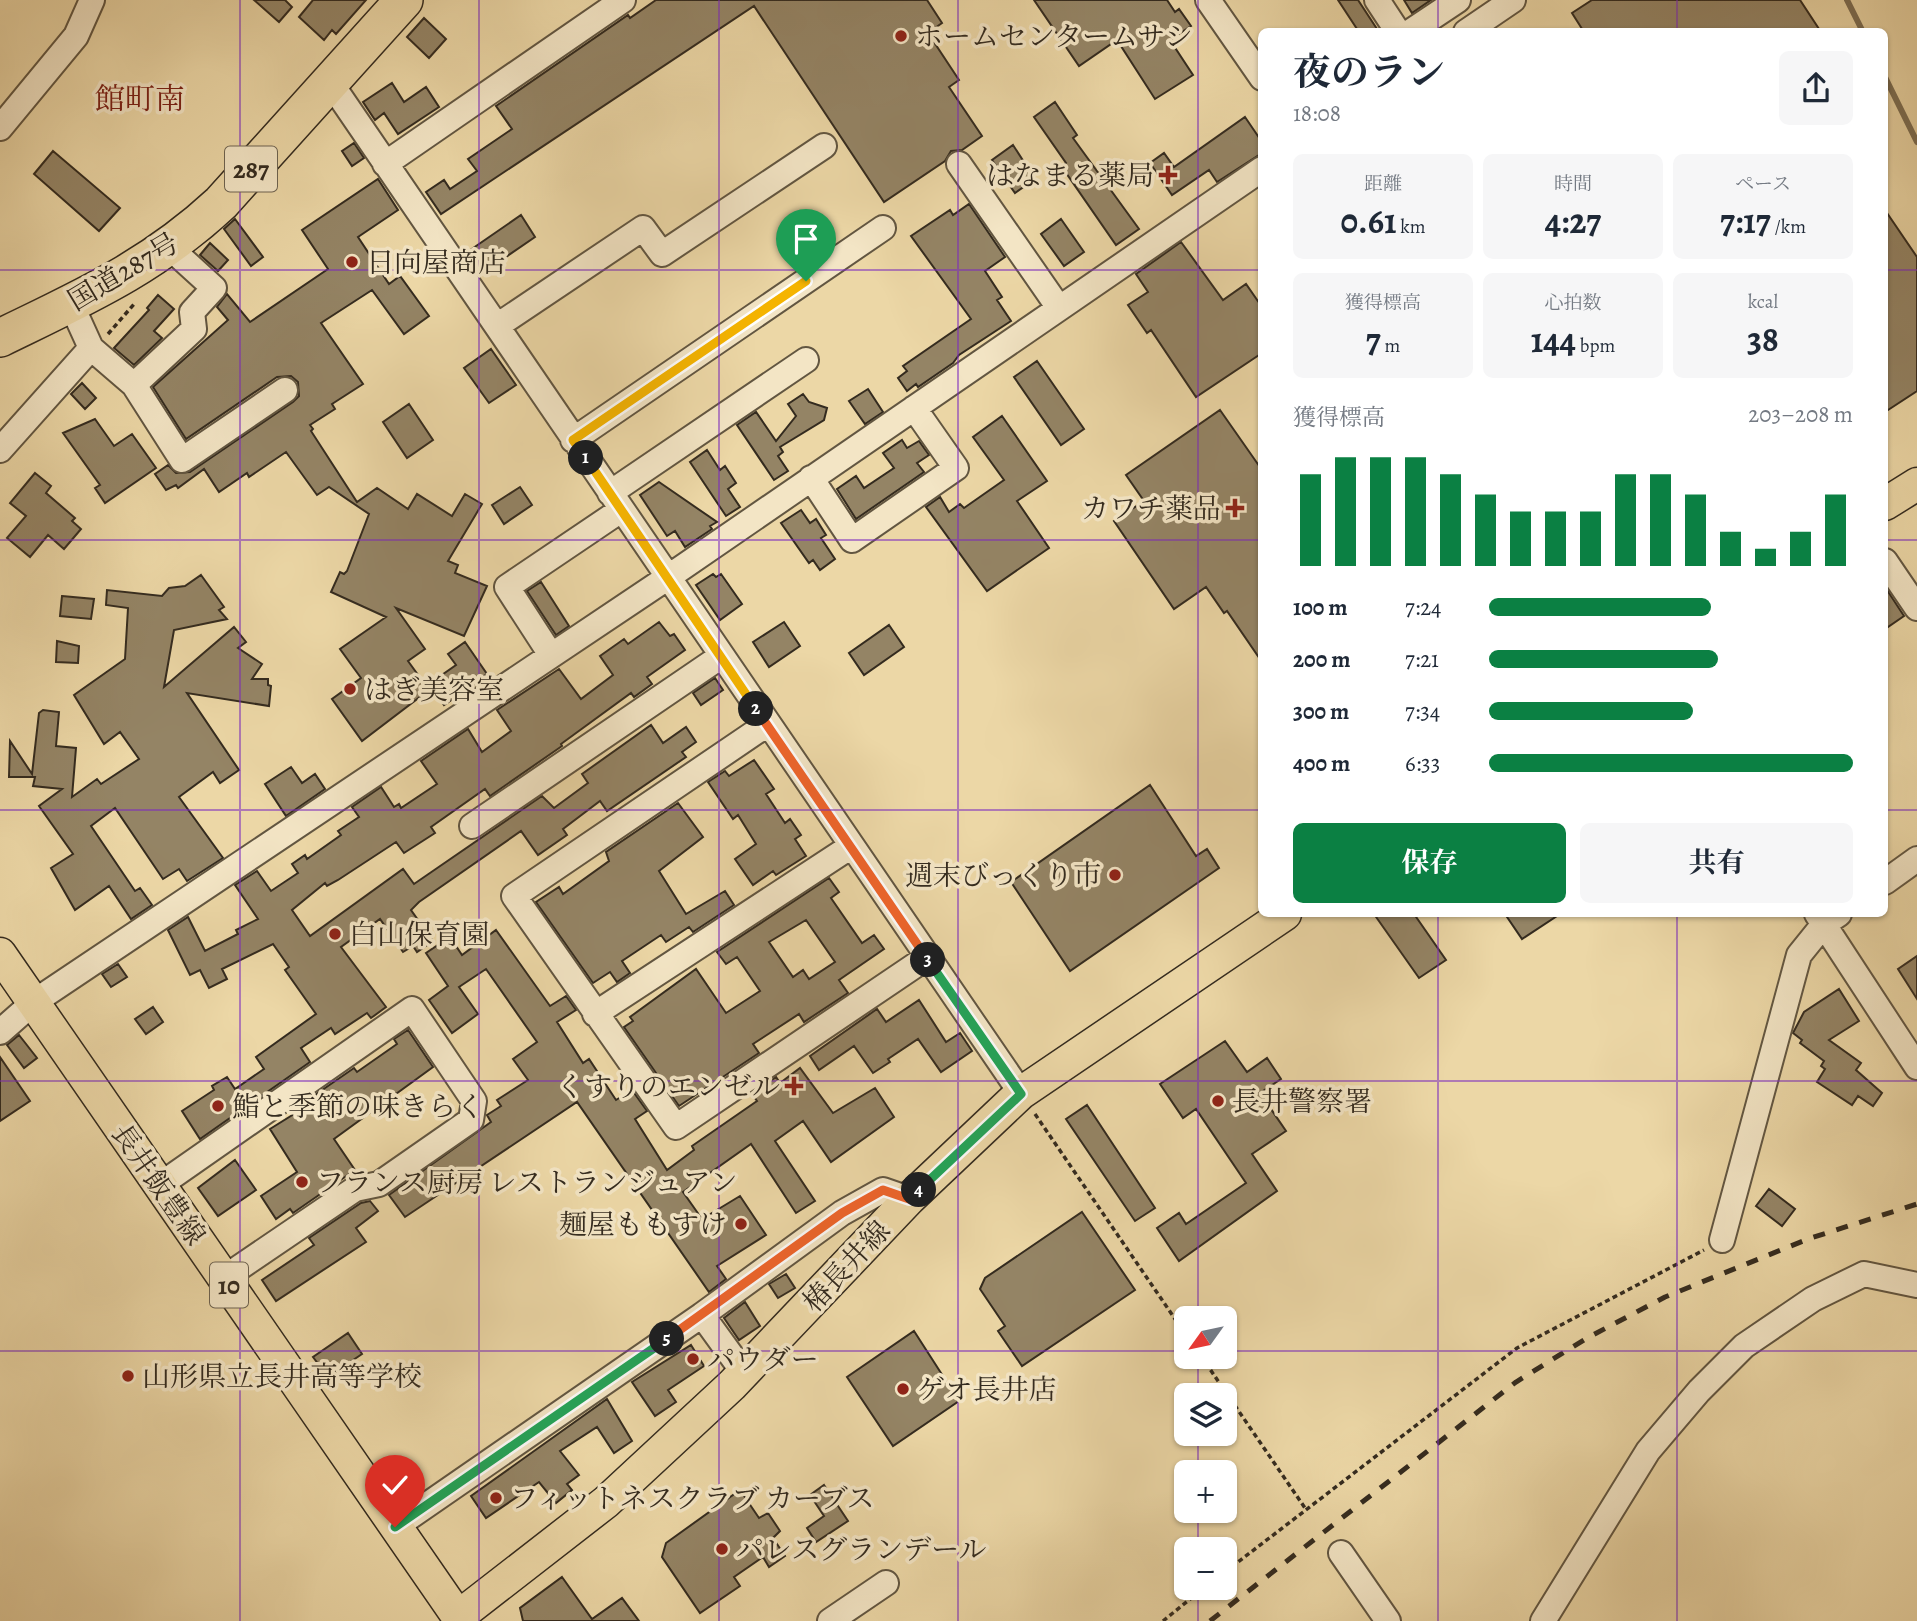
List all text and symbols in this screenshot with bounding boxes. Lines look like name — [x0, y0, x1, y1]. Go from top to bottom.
place label: ホームセンタームサシ — [915, 18, 1193, 56]
marker: ホームセンタームサシ — [893, 28, 909, 44]
text: 夜のラン — [1293, 46, 1445, 98]
button: share — [1779, 51, 1853, 125]
district label: 館町南 — [95, 79, 185, 119]
text: 18:08 — [1293, 98, 1341, 129]
road number: 287 — [225, 146, 277, 192]
place label: はなまる薬局 — [986, 157, 1154, 195]
marker: はなまる薬局 — [1160, 167, 1176, 183]
text: 距離 — [1364, 171, 1402, 197]
text: 時間 — [1554, 171, 1592, 197]
text: ペース — [1735, 171, 1791, 197]
text: 0.61 — [1340, 197, 1397, 245]
text: 4:27 — [1545, 197, 1601, 245]
text: 7:17 — [1720, 197, 1771, 245]
pin — [776, 209, 836, 281]
text: km — [1397, 214, 1426, 240]
text: /km — [1771, 214, 1806, 240]
icon: arrive — [787, 220, 825, 258]
street label: 国道287号 — [61, 224, 186, 320]
place label: 日向屋商店 — [366, 244, 506, 282]
marker: 日向屋商店 — [344, 254, 360, 270]
text: kcal — [1748, 289, 1778, 315]
text: 獲得標高 — [1345, 290, 1421, 316]
text: 心拍数 — [1544, 290, 1602, 316]
text: 38 — [1747, 315, 1779, 363]
text: 7 — [1366, 316, 1381, 364]
text: 144 — [1531, 316, 1576, 364]
text: m — [1381, 333, 1400, 359]
text: bpm — [1576, 333, 1615, 359]
text: 203–208 m — [1748, 399, 1853, 430]
text: 獲得標高 — [1293, 402, 1385, 433]
pin: 1 — [568, 440, 604, 476]
text: 1 — [582, 444, 589, 470]
place label: カワチ薬品 — [1081, 490, 1221, 528]
marker: カワチ薬品 — [1227, 500, 1243, 516]
text: 100 m — [1293, 592, 1348, 623]
text: 7:24 — [1405, 592, 1441, 623]
text: 200 m — [1293, 644, 1351, 675]
text: 7:21 — [1405, 644, 1439, 675]
place label: はぎ美容室 — [364, 671, 504, 709]
marker: はぎ美容室 — [342, 681, 358, 697]
pin: 2 — [738, 692, 774, 726]
text: 2 — [751, 695, 760, 721]
text: 300 m — [1293, 696, 1349, 727]
text: 7:34 — [1405, 696, 1440, 727]
text: 400 m — [1293, 748, 1350, 779]
text: 6:33 — [1405, 748, 1440, 779]
button: 保存 — [1293, 823, 1566, 903]
button: 共有 — [1580, 823, 1853, 903]
place label: 週末びっくり市 — [905, 857, 1101, 895]
marker: 週末びっくり市 — [1107, 867, 1123, 883]
place label: 白山保育園 — [349, 916, 489, 954]
marker: 白山保育園 — [327, 926, 343, 942]
pin: 3 — [911, 942, 946, 978]
text: 3 — [923, 946, 932, 972]
place label: くすりのエンゼル — [556, 1068, 780, 1106]
marker: くすりのエンゼル — [786, 1078, 802, 1094]
place label: 長井警察署 — [1232, 1083, 1372, 1121]
place label: 鮨と季節の味きらく — [232, 1088, 484, 1126]
marker: 長井警察署 — [1210, 1093, 1226, 1109]
marker: 鮨と季節の味きらく — [210, 1098, 226, 1114]
street label: 長井飯豊線 — [102, 1116, 214, 1253]
place label: フランス厨房 レストランジュアン — [316, 1164, 738, 1202]
pin: 4 — [902, 1172, 936, 1208]
marker: フランス厨房 レストランジュアン — [294, 1174, 310, 1190]
text: 4 — [914, 1176, 923, 1202]
place label: 麺屋ももすけ — [559, 1206, 727, 1244]
street label: 椿長井線 — [795, 1213, 899, 1321]
marker: 麺屋ももすけ — [733, 1216, 749, 1232]
road number: 10 — [210, 1262, 248, 1308]
north arrow — [1174, 1306, 1237, 1368]
map controls — [1174, 1306, 1237, 1600]
pin: 5 — [650, 1322, 684, 1356]
text: 5 — [662, 1325, 671, 1351]
place label: パウダー — [707, 1341, 819, 1379]
marker: パウダー — [685, 1351, 701, 1367]
place label: 山形県立長井高等学校 — [142, 1358, 422, 1396]
marker: 山形県立長井高等学校 — [120, 1368, 136, 1384]
place label: ゲオ長井店 — [917, 1371, 1056, 1409]
marker: ゲオ長井店 — [895, 1381, 911, 1397]
button: layers — [1174, 1383, 1237, 1446]
pin — [365, 1455, 425, 1527]
button: + — [1174, 1460, 1237, 1523]
icon: check — [376, 1466, 414, 1504]
place label: フィットネスクラブ カーブス — [510, 1480, 875, 1518]
marker: フィットネスクラブ カーブス — [488, 1490, 504, 1506]
place label: パレスグランデール — [736, 1531, 987, 1569]
button: − — [1174, 1537, 1237, 1600]
marker: パレスグランデール — [714, 1541, 730, 1557]

